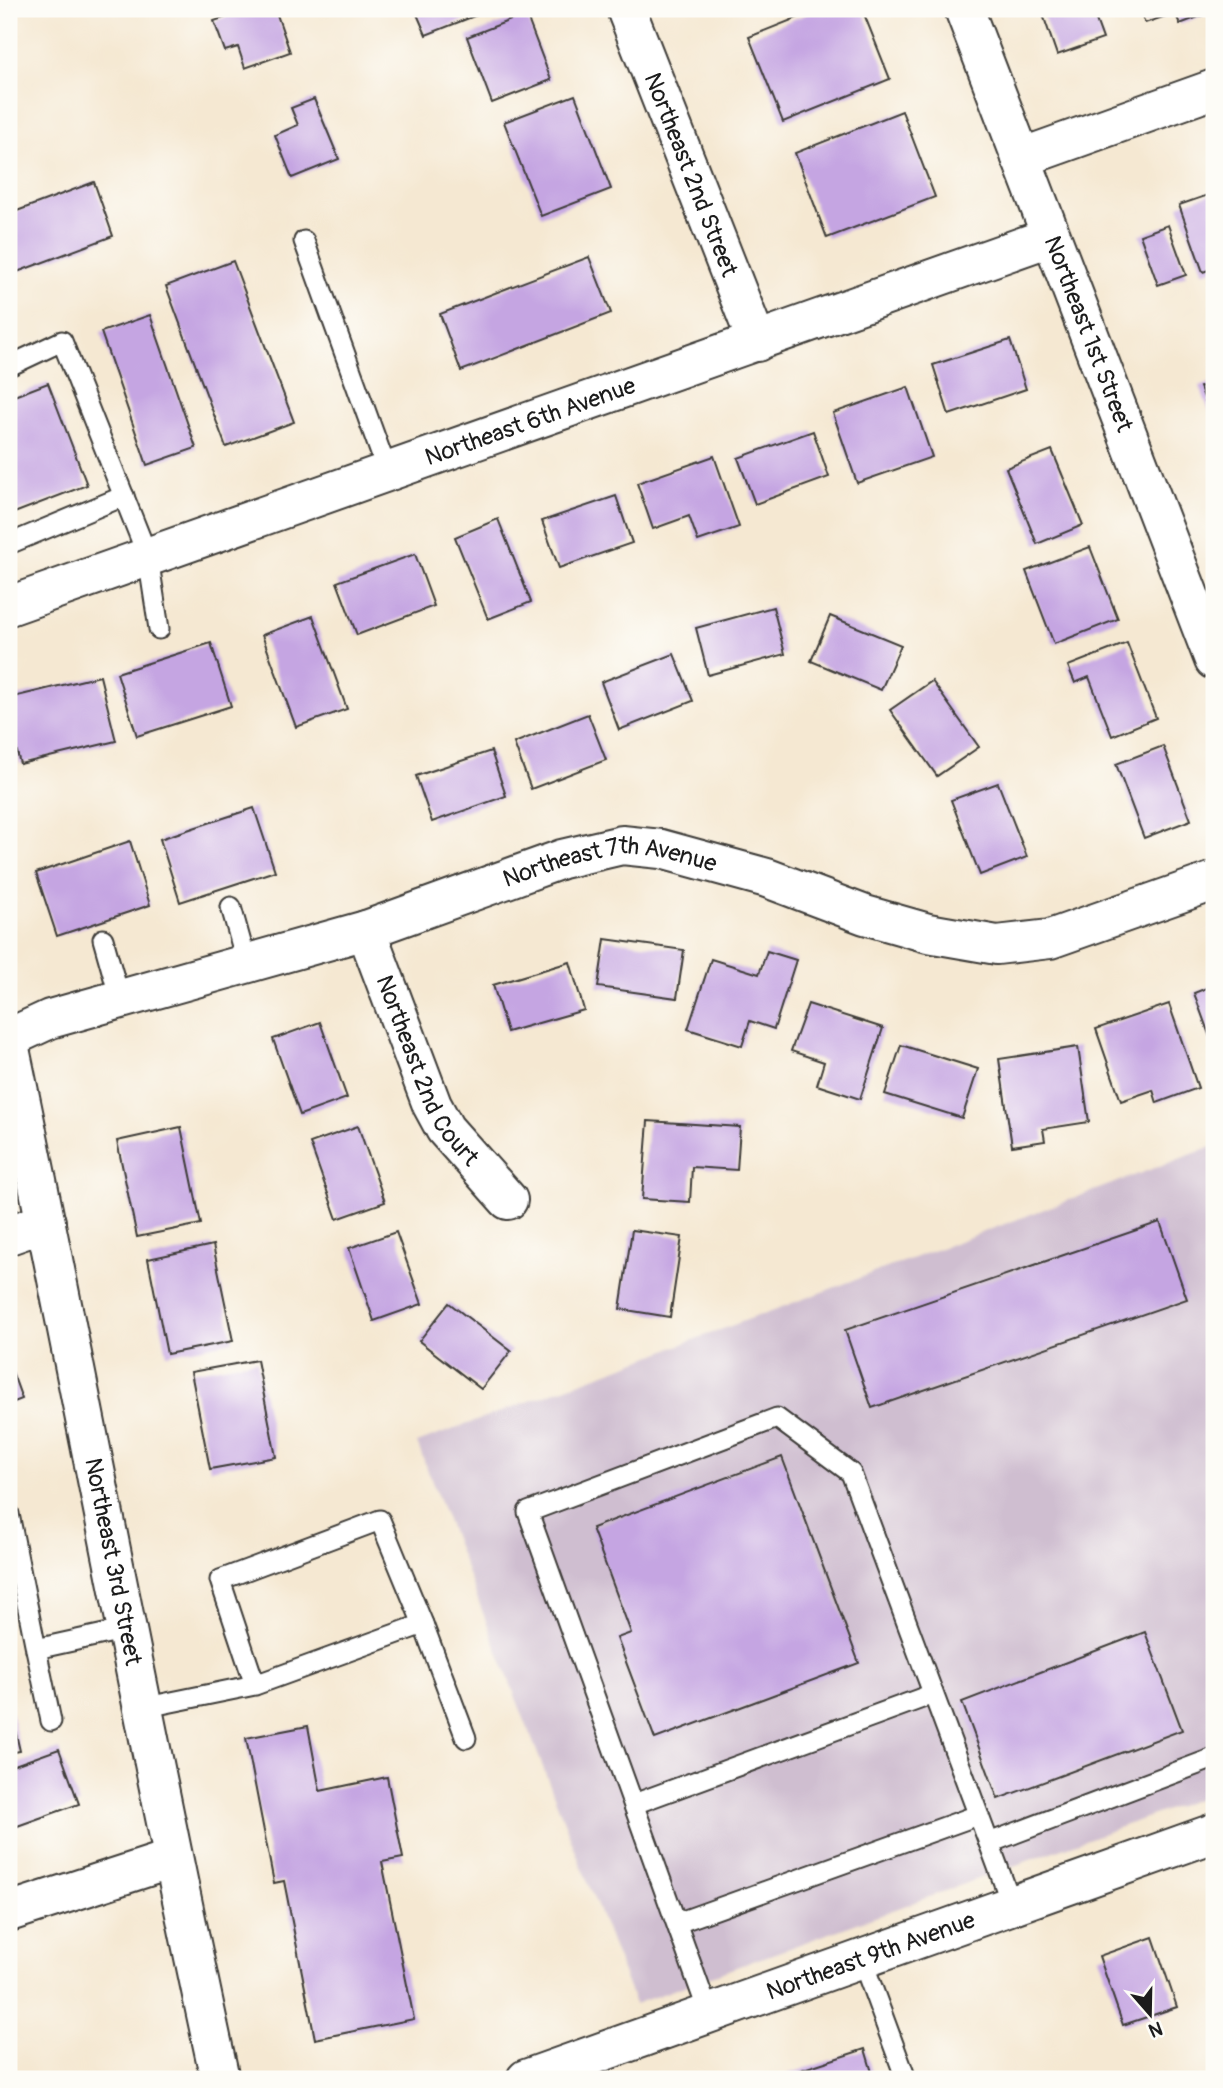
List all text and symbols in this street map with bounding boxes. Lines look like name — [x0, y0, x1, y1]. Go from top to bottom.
street label: Northeast 2nd Street — [638, 69, 744, 281]
street label: Northeast 1st Street — [1038, 232, 1139, 436]
street label: Northeast 6th Avenue — [421, 371, 640, 472]
street label: Northeast 7th Avenue — [499, 831, 720, 894]
street label: Northeast 2nd Court — [369, 971, 485, 1172]
street label: Northeast 3rd Street — [78, 1455, 148, 1668]
street label: Northeast 9th Avenue — [762, 1906, 979, 2007]
north arrow — [1114, 1980, 1184, 2050]
text: N — [1145, 2016, 1166, 2043]

